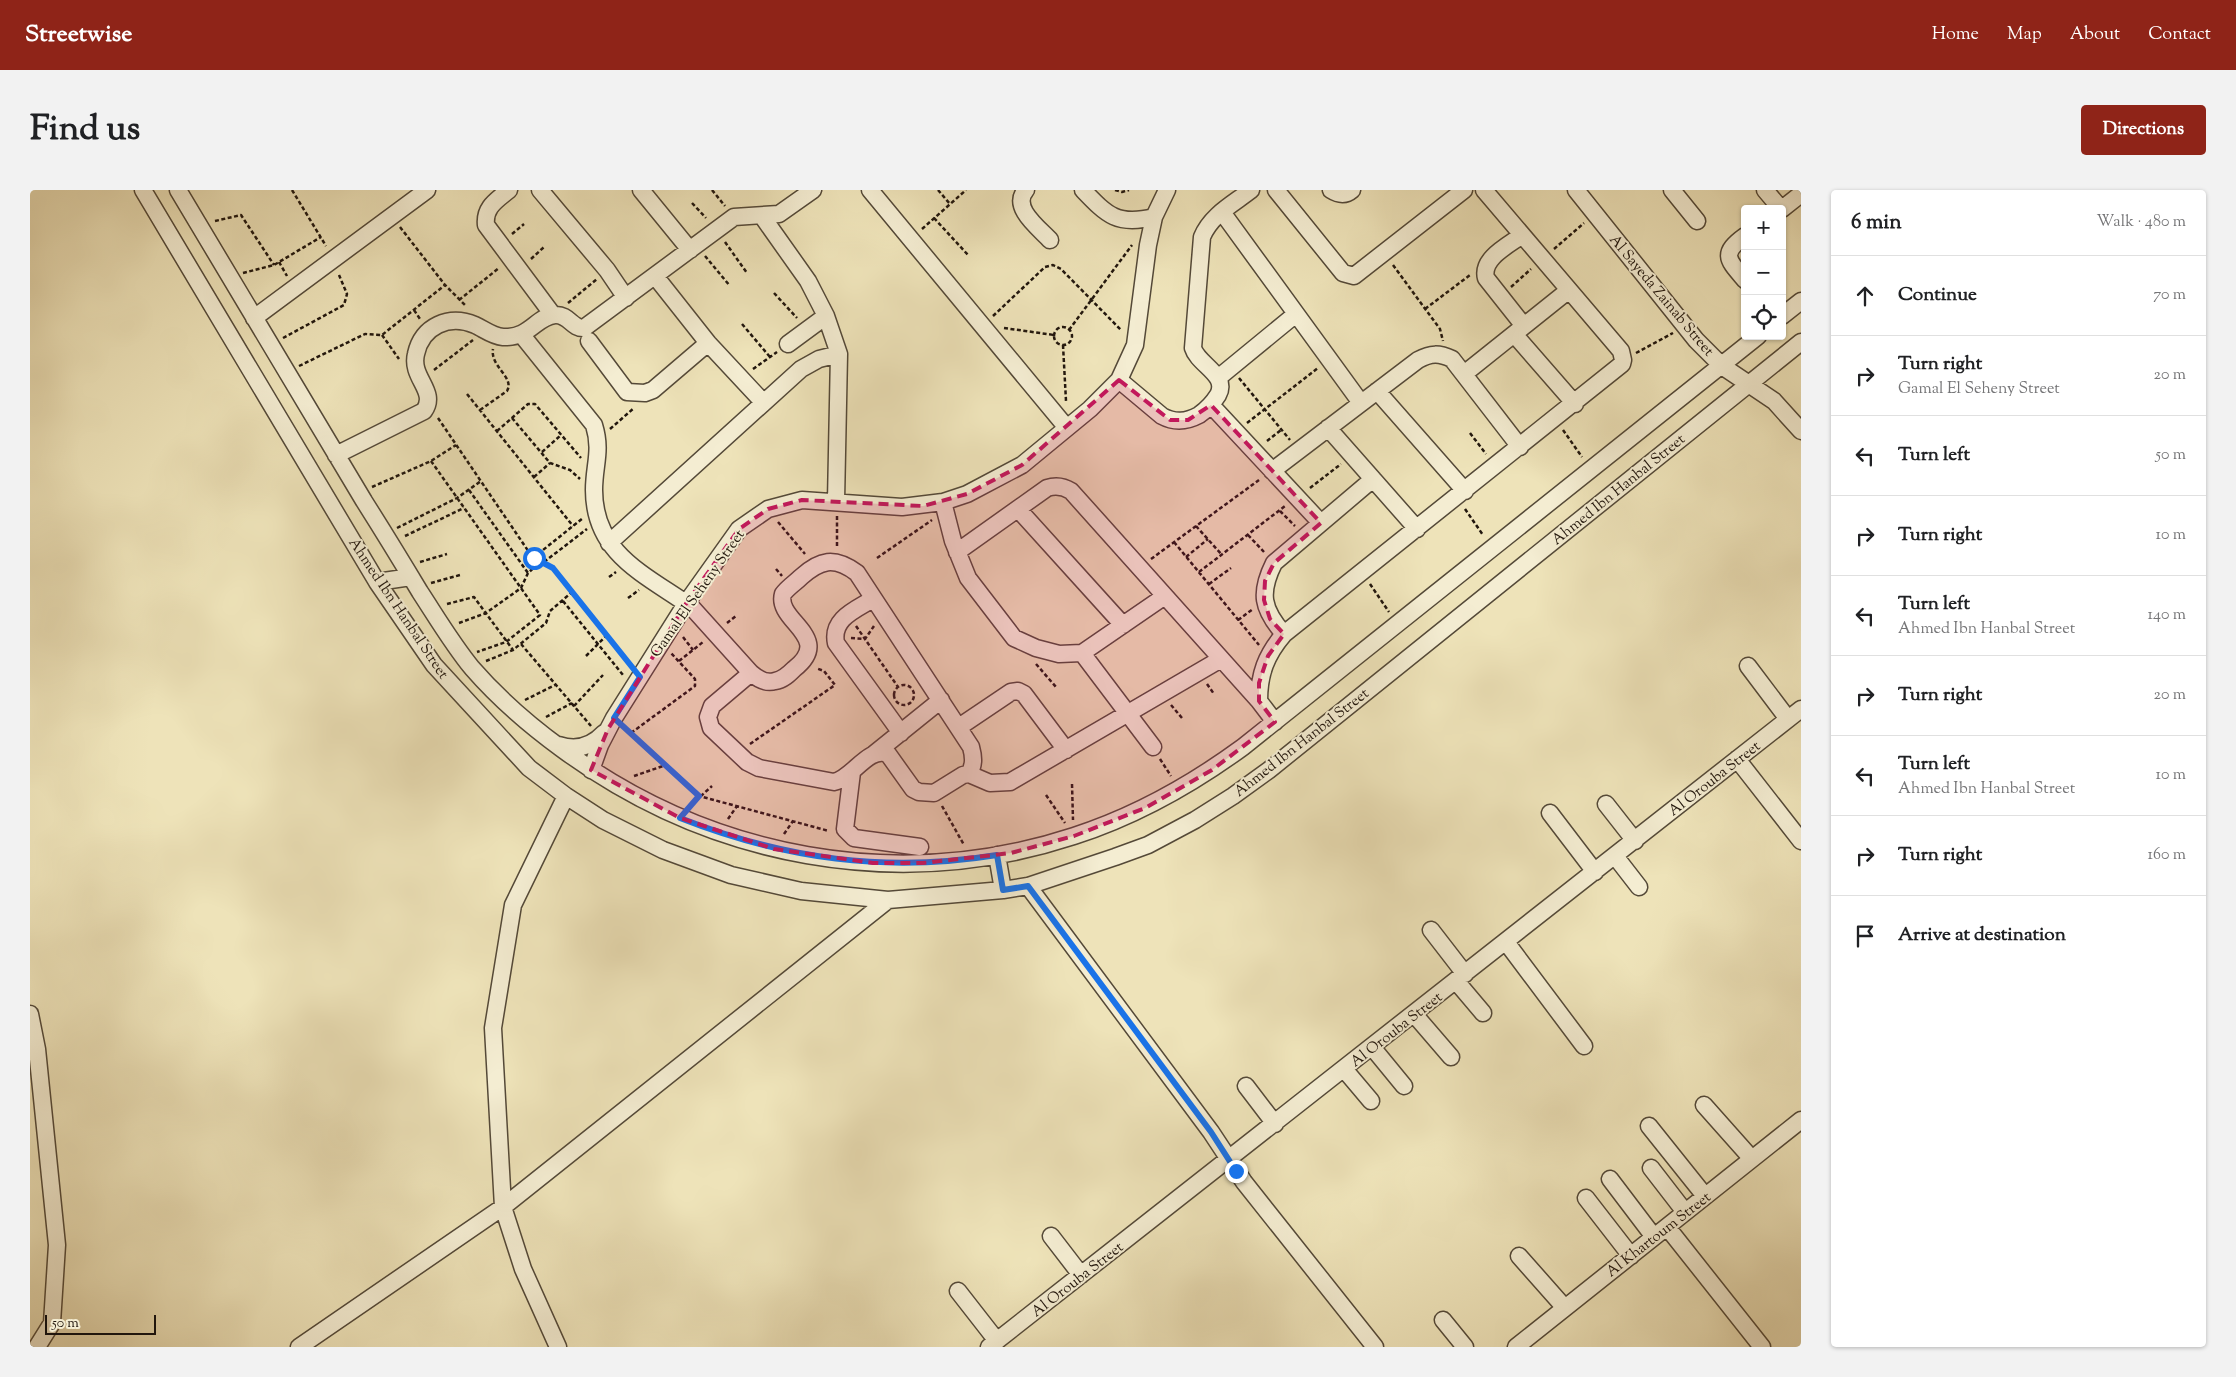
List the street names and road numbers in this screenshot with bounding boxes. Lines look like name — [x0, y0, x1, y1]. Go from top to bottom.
street label: Al Sayeda Zainab Street — [1604, 230, 1718, 361]
street label: Ahmed Ibn Hanbal Street — [1548, 430, 1690, 551]
street label: Gamal El Seheny Street — [646, 526, 750, 662]
street label: Ahmed Ibn Hanbal Street — [343, 534, 453, 684]
street label: Ahmed Ibn Hanbal Street — [1230, 684, 1374, 803]
street label: Al Orouba Street — [1664, 737, 1765, 822]
street label: Al Orouba Street — [1346, 988, 1447, 1073]
street label: Al Khartoum Street — [1602, 1188, 1716, 1283]
street label: Al Orouba Street — [1027, 1238, 1128, 1323]

